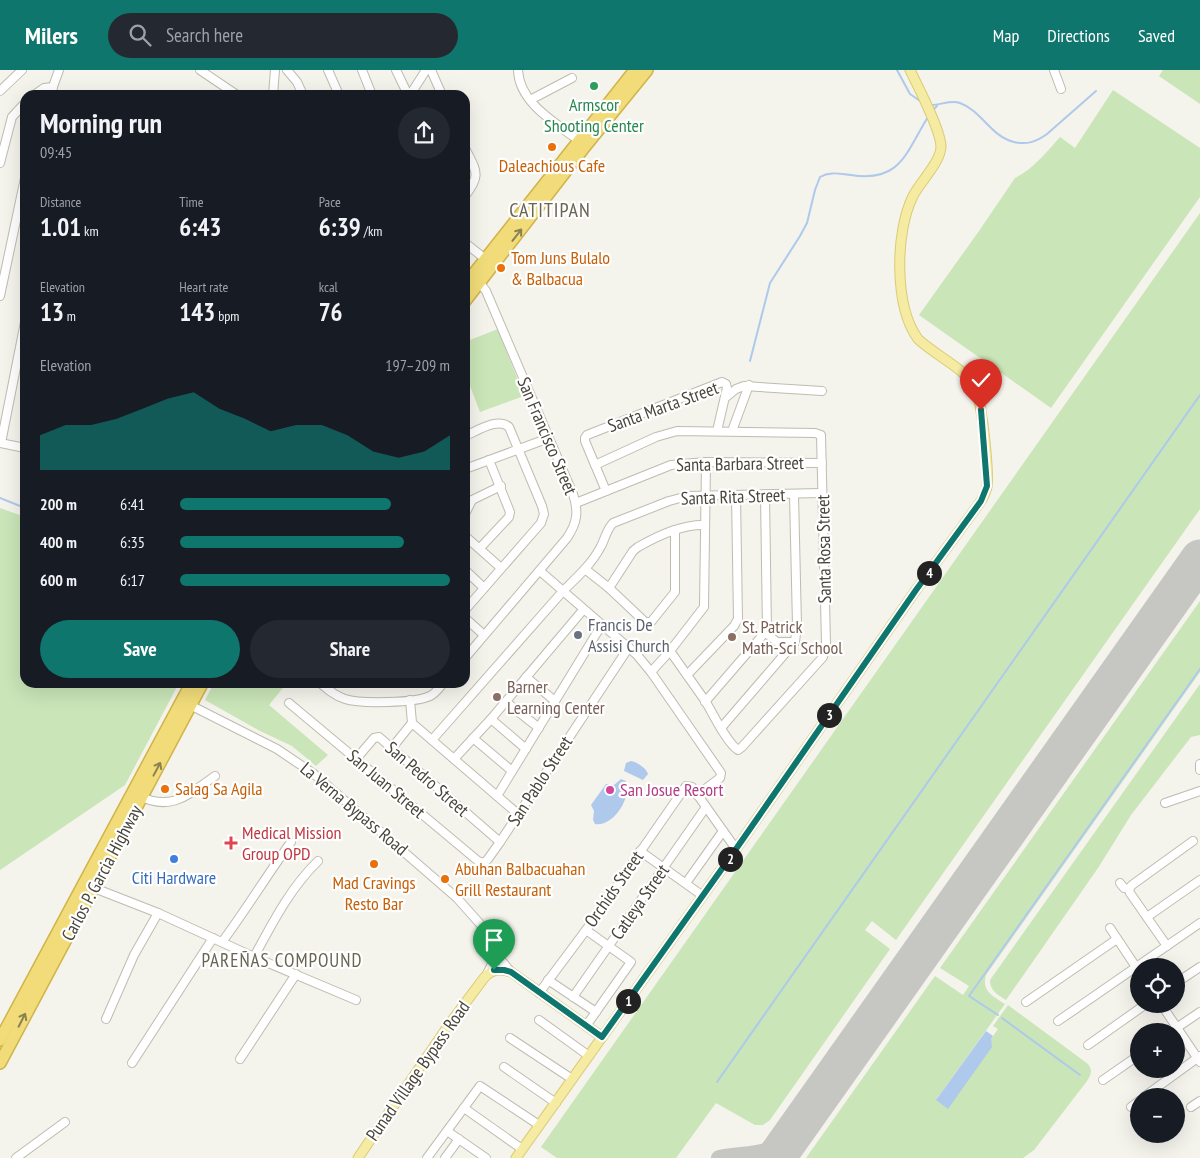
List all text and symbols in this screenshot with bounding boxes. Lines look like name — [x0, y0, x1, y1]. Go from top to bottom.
search box — [108, 13, 458, 58]
text: Milers — [25, 20, 78, 51]
icon: search — [126, 21, 154, 49]
text: Search here — [166, 23, 243, 47]
text: Map — [993, 24, 1019, 47]
text: Directions — [1047, 24, 1110, 47]
text: Saved — [1138, 24, 1175, 47]
marker: Armscor Shooting Center — [588, 80, 600, 92]
place label: Armscor Shooting Center — [544, 93, 644, 137]
text: Morning run — [40, 104, 162, 141]
button: share — [398, 107, 450, 159]
marker: Daleachious Cafe — [546, 141, 558, 153]
text: 09:45 — [40, 142, 72, 162]
place label: Daleachious Cafe — [499, 154, 605, 177]
text: Distance — [40, 193, 81, 211]
text: Time — [179, 193, 204, 211]
text: Pace — [319, 193, 341, 211]
district label: CATITIPAN — [509, 197, 591, 223]
text: 1.01 — [40, 211, 81, 243]
text: 6:43 — [179, 211, 221, 243]
text: 6:39 — [319, 211, 361, 243]
text: km — [81, 222, 99, 240]
text: /km — [361, 222, 382, 240]
one-way arrow — [511, 229, 522, 242]
place label: Tom Juns Bulalo & Balbacua — [511, 246, 610, 290]
marker: Tom Juns Bulalo & Balbacua — [495, 262, 507, 274]
text: Elevation — [40, 278, 85, 296]
text: Heart rate — [179, 278, 228, 296]
text: kcal — [319, 278, 338, 296]
text: 13 — [40, 296, 64, 328]
text: 143 — [179, 296, 215, 328]
text: 76 — [319, 296, 343, 328]
text: m — [64, 307, 76, 325]
text: bpm — [215, 307, 239, 325]
text: Elevation — [40, 355, 91, 375]
text: 197–209 m — [385, 355, 450, 375]
pin — [960, 359, 1002, 410]
icon: check — [967, 366, 995, 394]
street label: San Francisco Street — [512, 374, 583, 498]
street label: Santa Marta Street — [604, 376, 721, 437]
street label: Santa Barbara Street — [676, 451, 804, 476]
street label: Santa Rita Street — [680, 483, 786, 510]
text: 200 m — [40, 494, 77, 514]
text: 6:41 — [120, 494, 145, 514]
street label: Santa Rosa Street — [811, 494, 836, 604]
text: 400 m — [40, 532, 77, 552]
text: 6:35 — [120, 532, 145, 552]
pin: 4 — [916, 560, 942, 586]
text: 4 — [926, 564, 933, 582]
text: 600 m — [40, 570, 77, 590]
text: 6:17 — [120, 570, 145, 590]
place label: Francis De Assisi Church — [588, 613, 670, 657]
place label: St. Patrick Math-Sci School — [742, 615, 843, 659]
button: Save — [40, 620, 240, 678]
button: Share — [250, 620, 450, 678]
marker: Francis De Assisi Church — [572, 629, 584, 641]
marker: St. Patrick Math-Sci School — [726, 631, 738, 643]
place label: Barner Learning Center — [507, 675, 605, 719]
marker: Barner Learning Center — [491, 691, 503, 703]
pin: 3 — [816, 702, 842, 728]
text: 3 — [826, 706, 833, 724]
street label: San Pablo Street — [502, 732, 577, 830]
street label: San Pedro Street — [381, 736, 474, 821]
street label: San Juan Street — [343, 744, 430, 823]
street label: La Verna Bypass Road — [296, 757, 413, 860]
one-way arrow — [153, 762, 162, 777]
place label: Salag Sa Agila — [175, 777, 263, 800]
place label: San Josue Resort — [620, 778, 723, 801]
marker: Salag Sa Agila — [159, 783, 171, 795]
marker: San Josue Resort — [604, 784, 616, 796]
street label: Carlos P. Garcia Highway — [56, 801, 147, 944]
place label: Medical Mission Group OPD — [242, 821, 341, 865]
marker: Medical Mission Group OPD — [224, 836, 238, 850]
street label: Orchids Street — [579, 846, 648, 931]
pin: 2 — [718, 846, 742, 872]
text: 2 — [727, 850, 734, 868]
marker: Citi Hardware — [168, 853, 180, 865]
place label: Abuhan Balbacuahan Grill Restaurant — [455, 857, 585, 901]
marker: Mad Cravings Resto Bar — [368, 858, 380, 870]
street label: Catleya Street — [605, 860, 674, 944]
place label: Citi Hardware — [132, 866, 216, 889]
place label: Mad Cravings Resto Bar — [332, 871, 416, 915]
marker: Abuhan Balbacuahan Grill Restaurant — [439, 873, 451, 885]
pin — [473, 919, 515, 970]
icon: arrive — [480, 926, 508, 954]
district label: PAREÑAS COMPOUND — [202, 948, 362, 972]
map controls — [1130, 958, 1185, 1143]
button: locate — [1130, 958, 1185, 1013]
pin: 1 — [616, 988, 640, 1014]
text: 1 — [625, 992, 632, 1010]
street label: Punad Village Bypass Road — [361, 996, 474, 1145]
one-way arrow — [18, 1013, 27, 1028]
button: + — [1130, 1023, 1185, 1078]
button: − — [1130, 1088, 1185, 1143]

